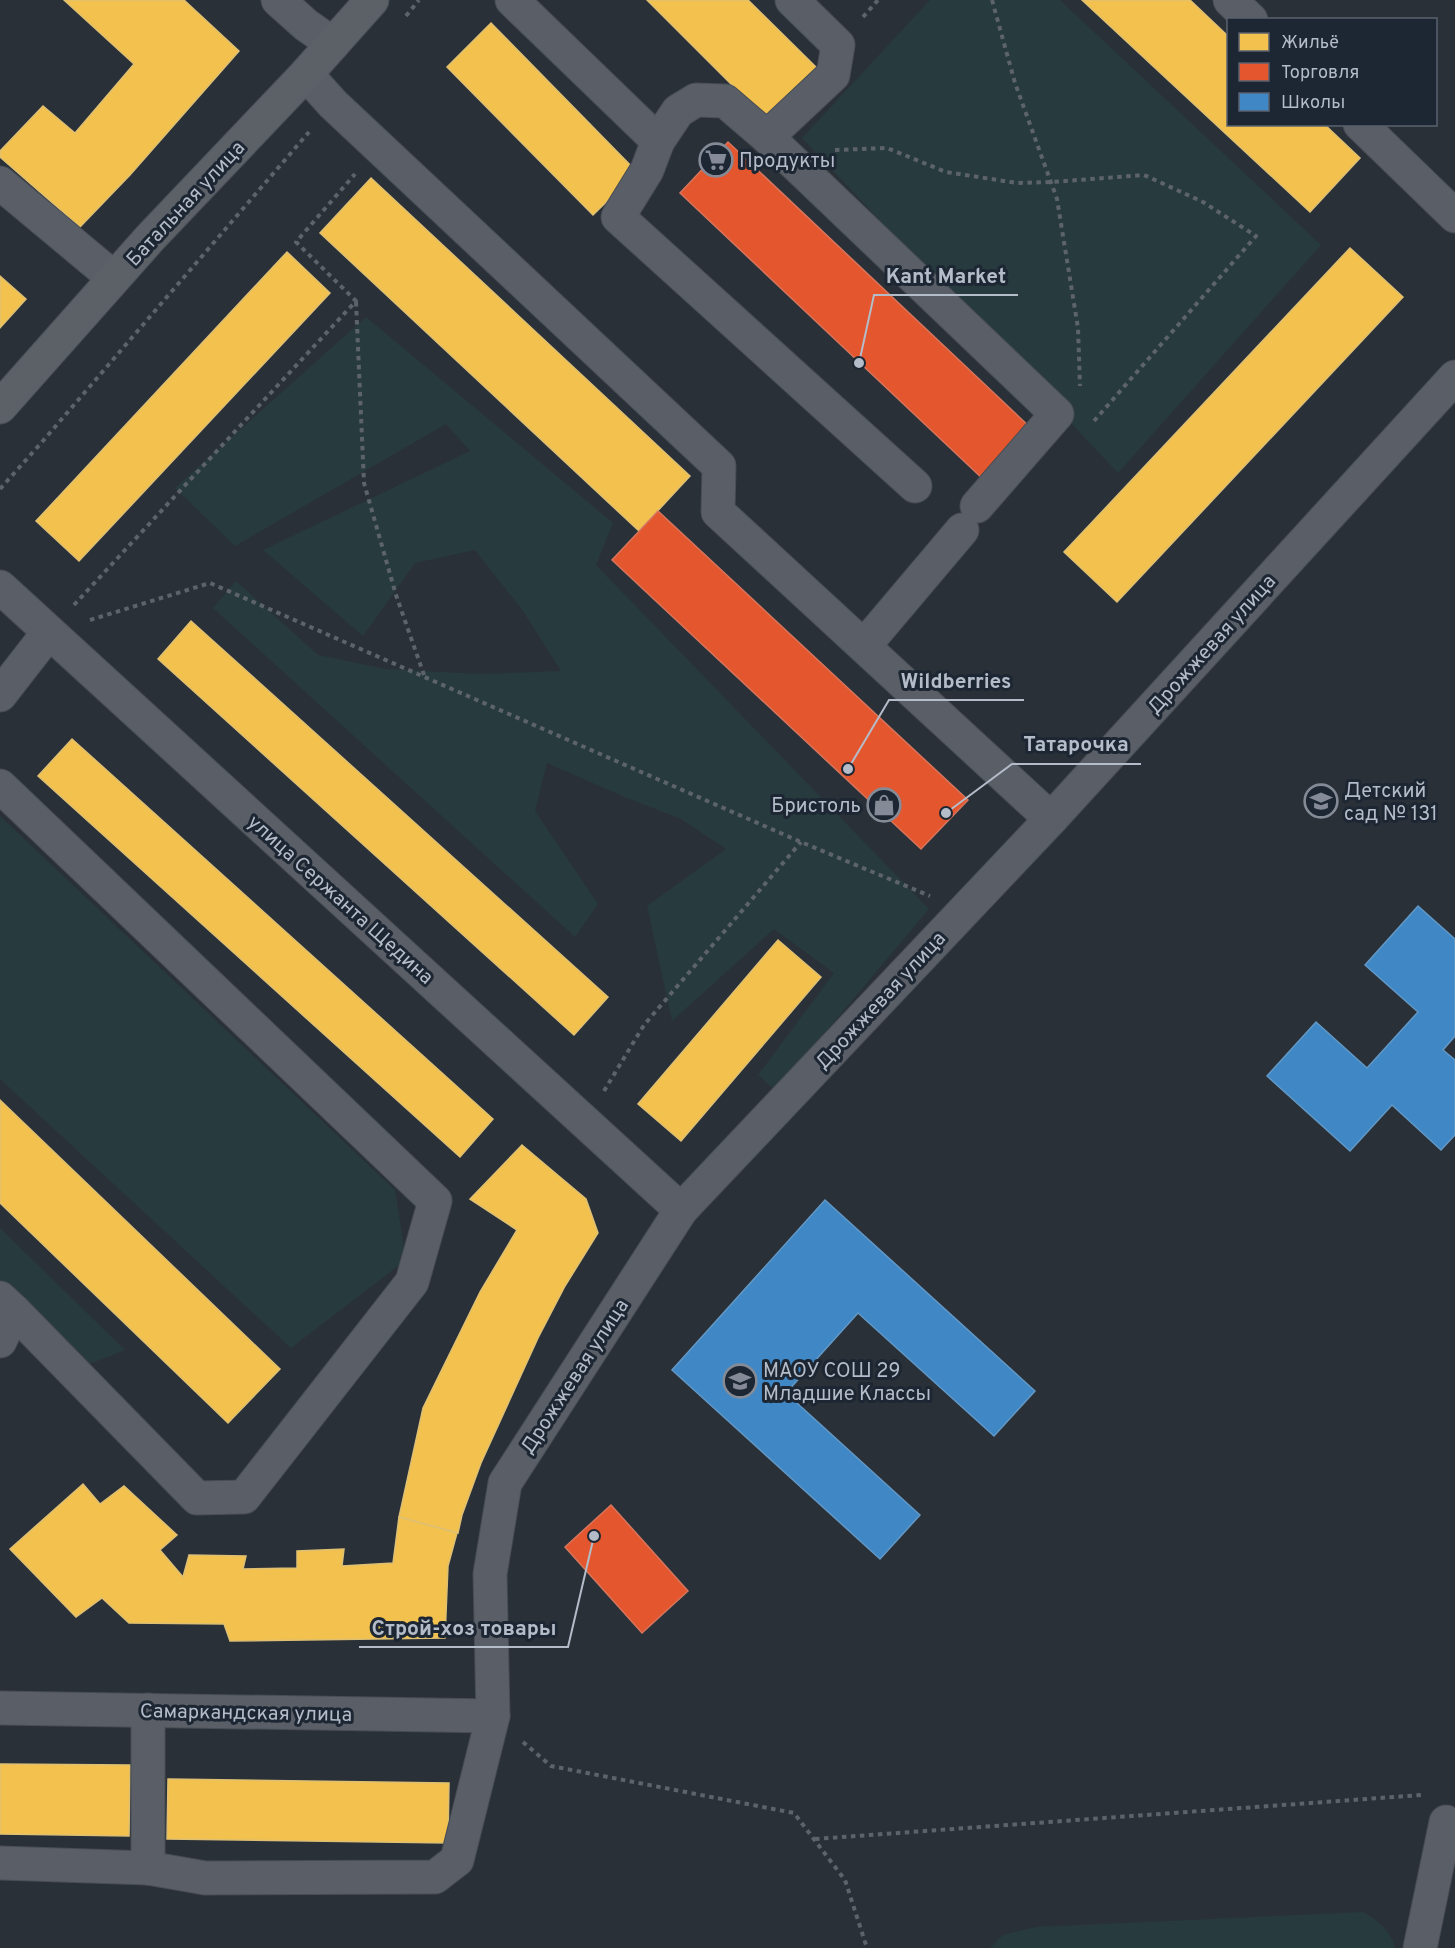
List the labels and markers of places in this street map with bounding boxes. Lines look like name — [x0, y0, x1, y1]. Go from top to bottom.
supermarket icon: Продукты — [698, 142, 734, 178]
place label: Продукты — [739, 149, 835, 175]
callout: Kant Market — [874, 256, 1018, 295]
callout: Wildberries — [889, 661, 1024, 700]
callout: Татарочка — [1012, 725, 1141, 764]
place label: Детский сад № 131 — [1344, 779, 1438, 828]
school or university icon: Детский сад № 131 — [1303, 783, 1339, 819]
shop icon: Бристоль — [866, 787, 902, 823]
place label: Бристоль — [771, 794, 861, 820]
place label: МАОУ СОШ 29 Младшие Классы — [763, 1359, 931, 1408]
school or university icon: МАОУ СОШ 29 Младшие Классы — [722, 1363, 758, 1399]
callout: Строй-хоз товары — [359, 1608, 568, 1647]

